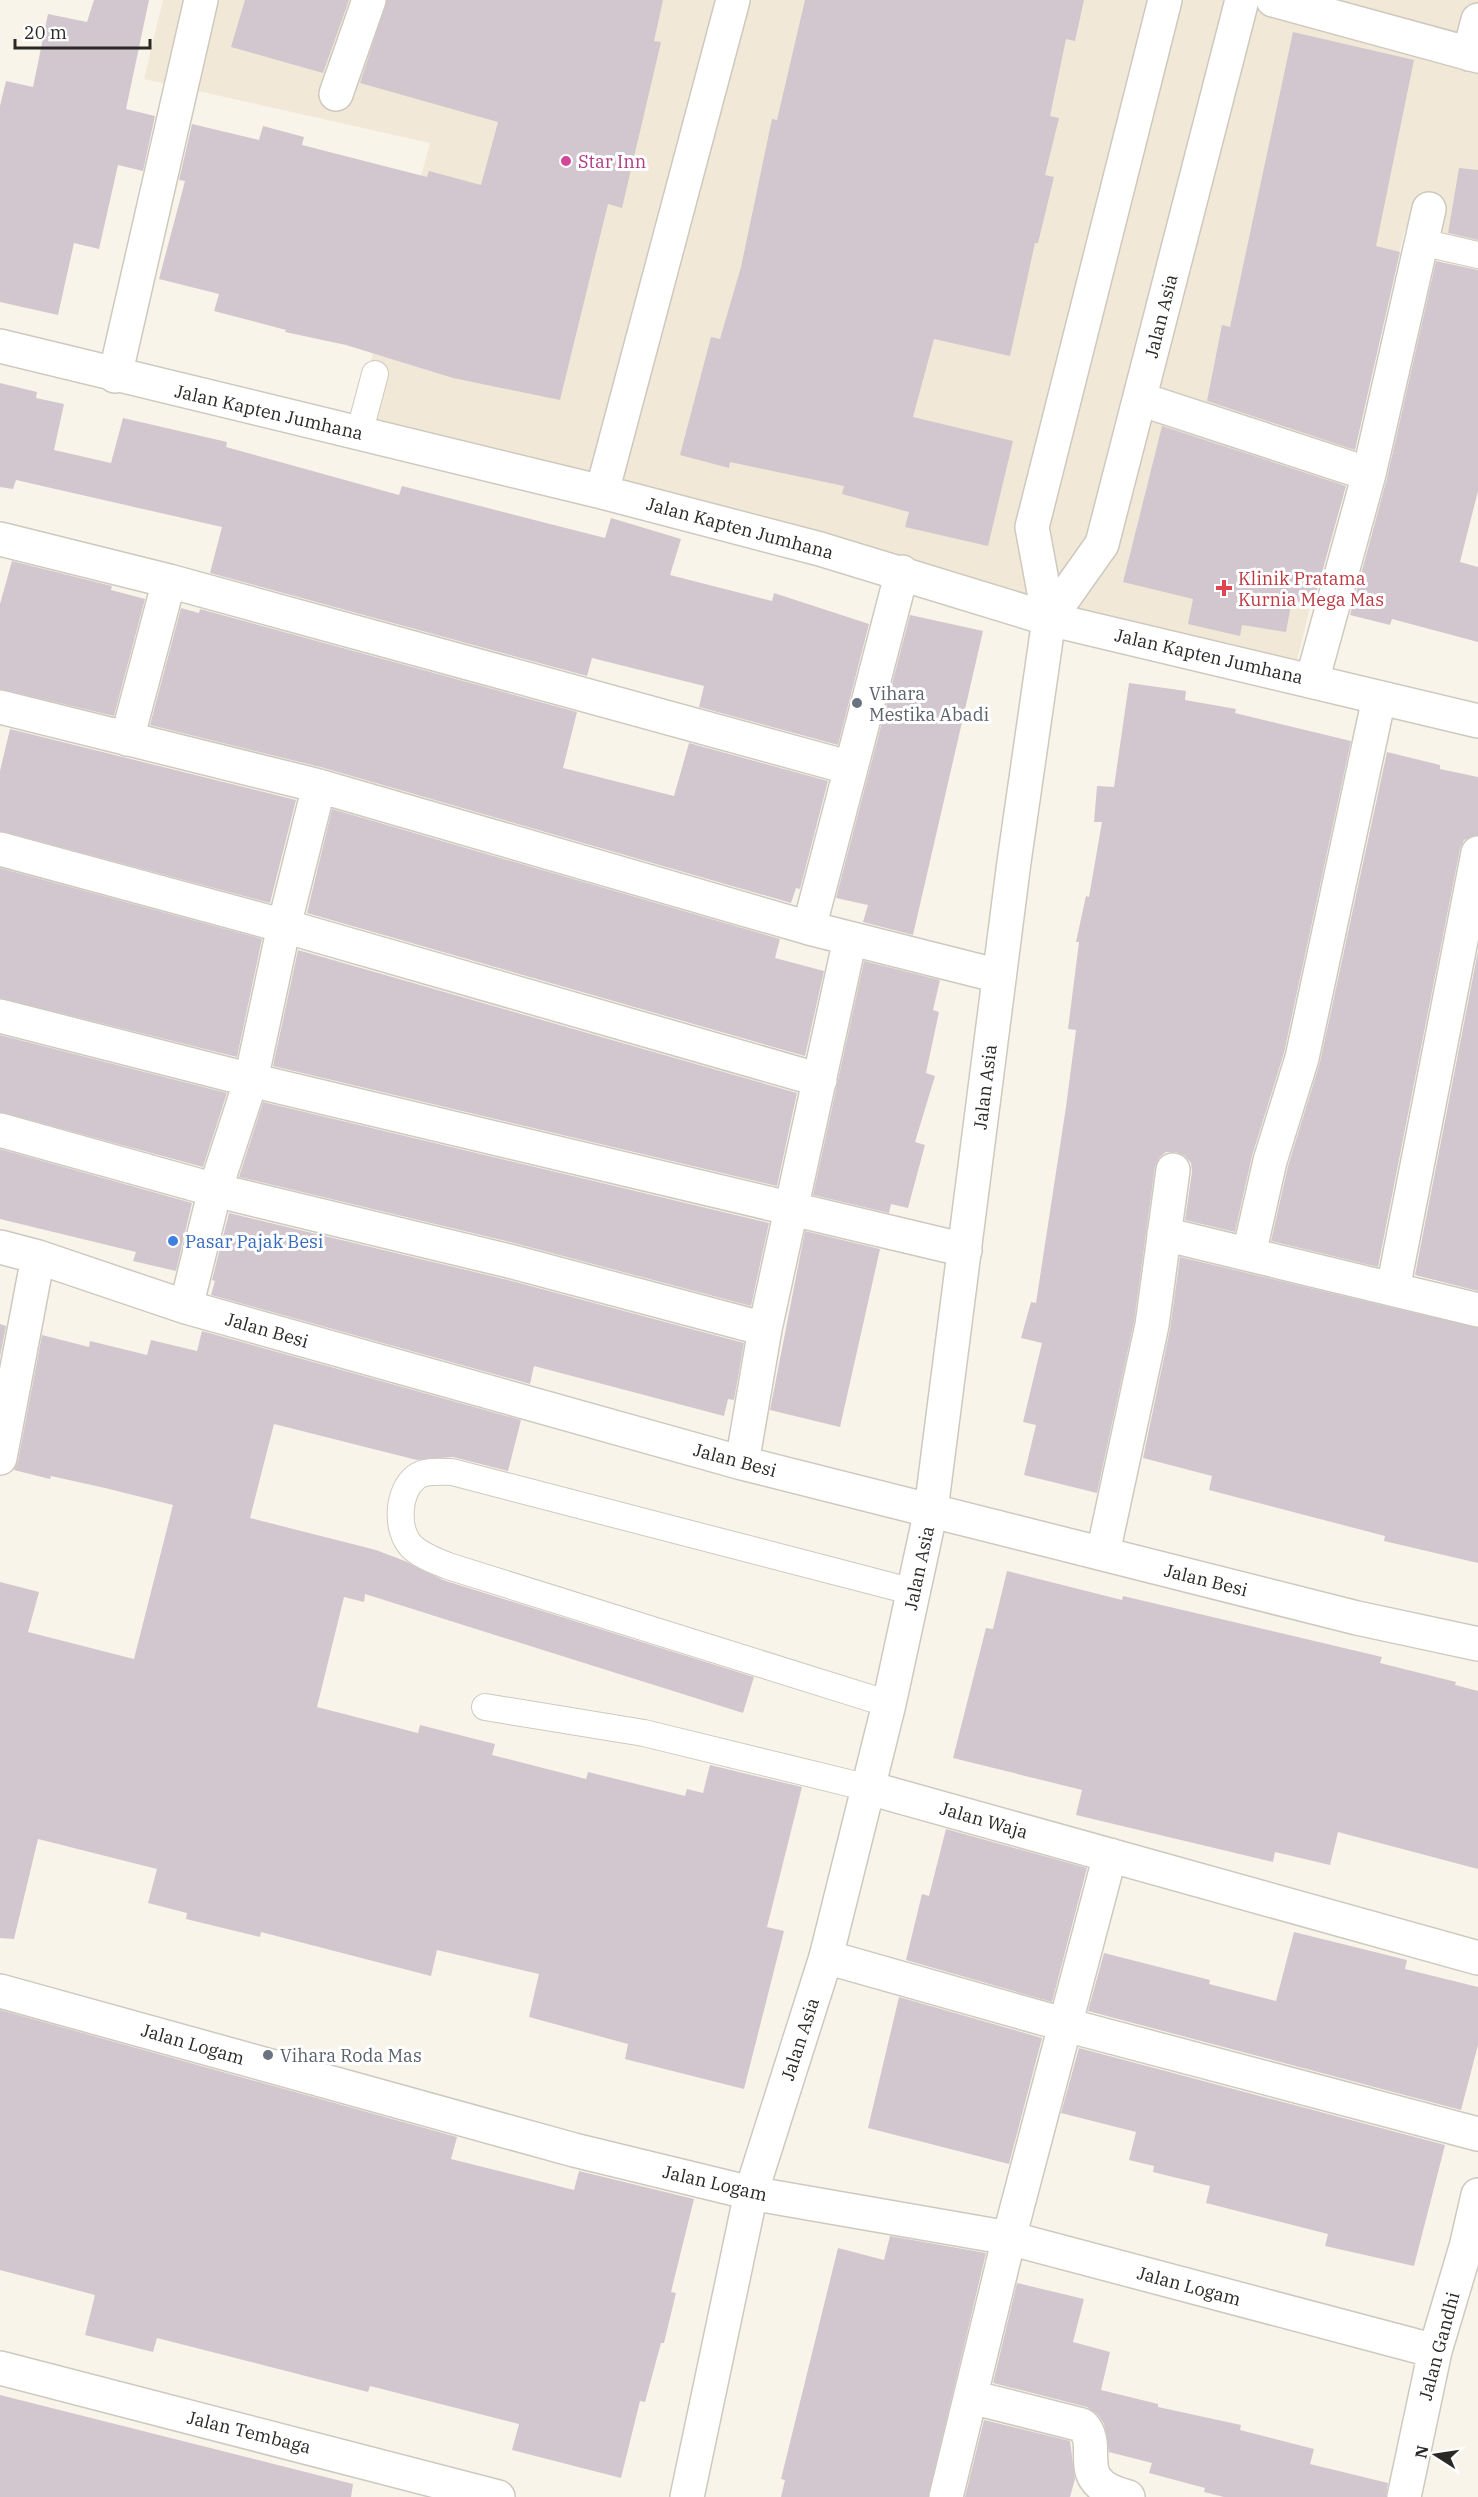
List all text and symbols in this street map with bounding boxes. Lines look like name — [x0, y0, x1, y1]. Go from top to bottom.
scale bar — [15, 12, 150, 50]
text: 20 m — [24, 21, 67, 44]
place label: Star Inn — [578, 150, 646, 173]
marker: Star Inn — [559, 154, 573, 168]
street label: Jalan Asia — [1139, 272, 1183, 360]
street label: Jalan Kapten Jumhana — [173, 379, 366, 445]
street label: Jalan Kapten Jumhana — [644, 492, 836, 564]
place label: Klinik Pratama Kurnia Mega Mas — [1238, 567, 1384, 611]
marker: Klinik Pratama Kurnia Mega Mas — [1215, 579, 1233, 597]
street label: Jalan Kapten Jumhana — [1113, 623, 1306, 689]
place label: Vihara Mestika Abadi — [869, 682, 990, 726]
marker: Vihara Mestika Abadi — [850, 696, 864, 710]
street label: Jalan Asia — [968, 1043, 1002, 1131]
place label: Pasar Pajak Besi — [185, 1230, 324, 1253]
marker: Pasar Pajak Besi — [166, 1234, 180, 1248]
street label: Jalan Besi — [223, 1307, 311, 1353]
street label: Jalan Besi — [691, 1438, 779, 1482]
street label: Jalan Asia — [899, 1524, 939, 1612]
street label: Jalan Besi — [1162, 1559, 1250, 1602]
street label: Jalan Waja — [937, 1796, 1031, 1844]
street label: Jalan Asia — [776, 1995, 824, 2083]
street label: Jalan Logam — [139, 2018, 247, 2070]
place label: Vihara Roda Mas — [280, 2044, 422, 2067]
marker: Vihara Roda Mas — [261, 2048, 275, 2062]
street label: Jalan Logam — [661, 2160, 769, 2206]
street label: Jalan Logam — [1135, 2261, 1243, 2311]
street label: Jalan Gandhi — [1413, 2289, 1465, 2403]
street label: Jalan Tembaga — [185, 2405, 313, 2459]
north arrow — [1406, 2425, 1466, 2485]
text: N — [1410, 2444, 1432, 2460]

